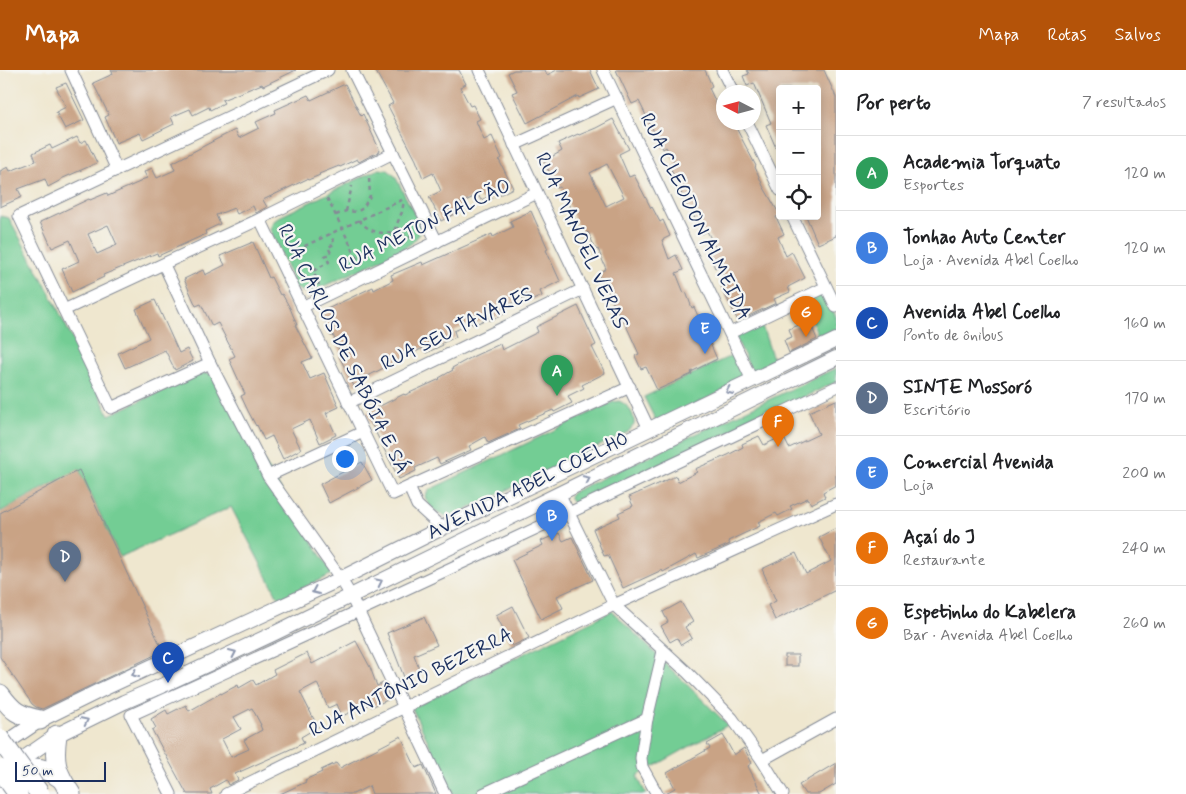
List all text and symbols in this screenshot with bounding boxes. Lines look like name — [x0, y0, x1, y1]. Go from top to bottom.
text: Mapa — [25, 20, 80, 51]
text: Mapa — [978, 23, 1019, 47]
text: Rotas — [1047, 23, 1087, 47]
text: Salvos — [1115, 23, 1161, 47]
north arrow — [716, 85, 761, 130]
map controls — [776, 85, 821, 220]
button: + — [776, 85, 821, 130]
text: Por perto — [856, 89, 931, 117]
text: 7 resultados — [1082, 92, 1166, 113]
street label: RUA CLEODON ALMEIDA — [633, 109, 757, 325]
button: − — [776, 130, 821, 175]
street label: RUA MANOEL VERAS — [528, 148, 634, 334]
text: Academia Torquato — [903, 150, 1060, 175]
text: A — [867, 163, 877, 184]
text: 120 m — [1124, 163, 1166, 184]
street label: RUA METON FALCÃO — [334, 173, 516, 279]
button: locate — [776, 175, 821, 220]
text: Esportes — [903, 175, 964, 196]
street label: RUA CARLOS DE SABÓIA E SÁ — [271, 220, 415, 478]
text: Tonhao Auto Center — [903, 225, 1065, 250]
text: B — [867, 238, 877, 259]
text: 120 m — [1124, 238, 1166, 259]
text: Loja · Avenida Abel Coelho — [903, 250, 1079, 271]
street label: RUA SEU TAVARES — [376, 280, 538, 378]
pin: G — [790, 296, 822, 337]
text: Avenida Abel Coelho — [903, 300, 1060, 325]
pin: E — [689, 313, 721, 354]
text: C — [866, 313, 878, 334]
text: 160 m — [1123, 313, 1166, 334]
text: Ponto de ônibus — [903, 325, 1003, 346]
pin: A — [541, 355, 573, 396]
text: SINTE Mossoró — [903, 375, 1032, 400]
one-way arrow — [725, 385, 734, 395]
text: D — [866, 388, 878, 409]
text: 170 m — [1124, 388, 1166, 409]
text: Escritório — [903, 400, 971, 421]
pin: F — [762, 406, 794, 447]
street label: AVENIDA ABEL COELHO — [421, 426, 635, 546]
your location — [332, 446, 358, 472]
text: Comercial Avenida — [903, 450, 1054, 475]
text: E — [867, 463, 877, 484]
text: 200 m — [1122, 463, 1166, 484]
one-way arrow — [582, 475, 591, 485]
text: Loja — [903, 475, 934, 496]
pin: B — [536, 500, 568, 541]
text: Açaí do J — [903, 525, 975, 550]
text: F — [868, 538, 876, 559]
text: 240 m — [1122, 538, 1166, 559]
pin: D — [49, 541, 81, 582]
text: Restaurante — [903, 550, 985, 571]
one-way arrow — [374, 578, 383, 588]
one-way arrow — [311, 585, 320, 595]
text: Espetinho do Kabelera — [903, 600, 1076, 625]
text: G — [867, 613, 877, 634]
text: 260 m — [1123, 613, 1166, 634]
street label: RUA ANTÔNIO BEZERRA — [305, 622, 517, 744]
text: Bar · Avenida Abel Coelho — [903, 625, 1073, 646]
pin: C — [152, 642, 184, 683]
one-way arrow — [228, 649, 237, 659]
one-way arrow — [131, 668, 140, 678]
one-way arrow — [80, 717, 89, 727]
scale bar — [15, 759, 106, 782]
text: 50 m — [22, 762, 53, 780]

